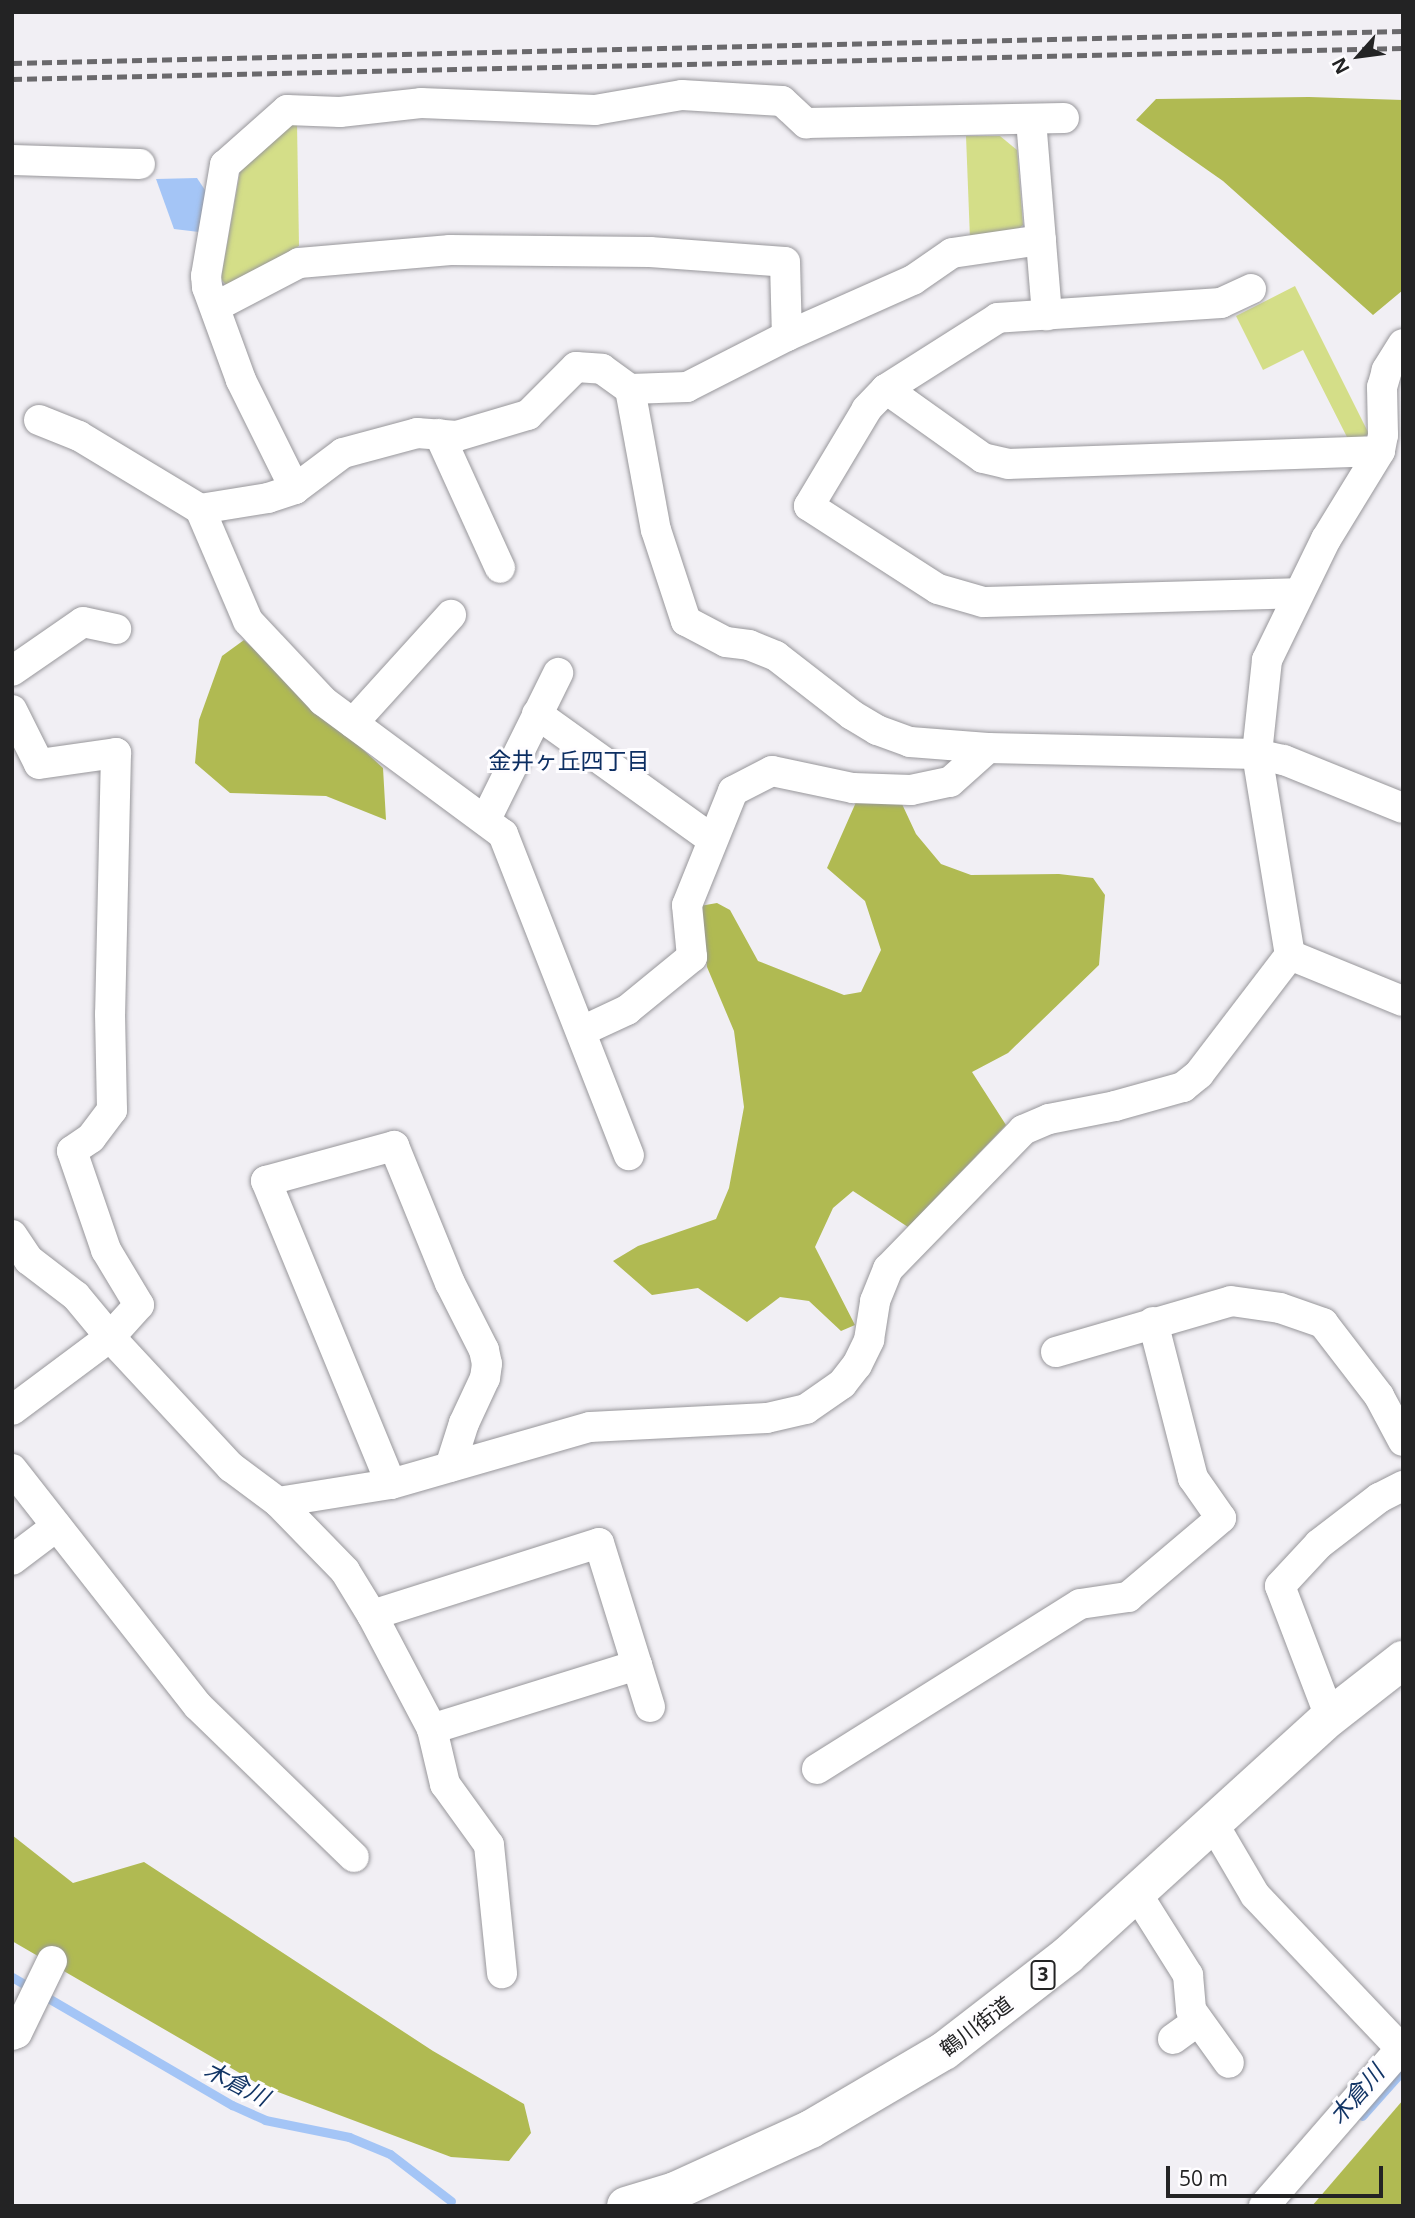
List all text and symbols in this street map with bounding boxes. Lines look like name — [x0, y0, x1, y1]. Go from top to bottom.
north arrow — [1324, 21, 1394, 91]
text: N — [1325, 53, 1356, 79]
district label: 金井ヶ丘四丁目 — [489, 746, 649, 774]
road number: 3 — [1029, 1960, 1057, 1991]
street label: 鶴川街道 — [935, 1991, 1017, 2061]
water label: 木倉川 — [200, 2055, 274, 2111]
water label: 木倉川 — [1323, 2059, 1389, 2129]
scale bar — [1170, 2152, 1387, 2196]
text: 50 m — [1179, 2164, 1228, 2192]

